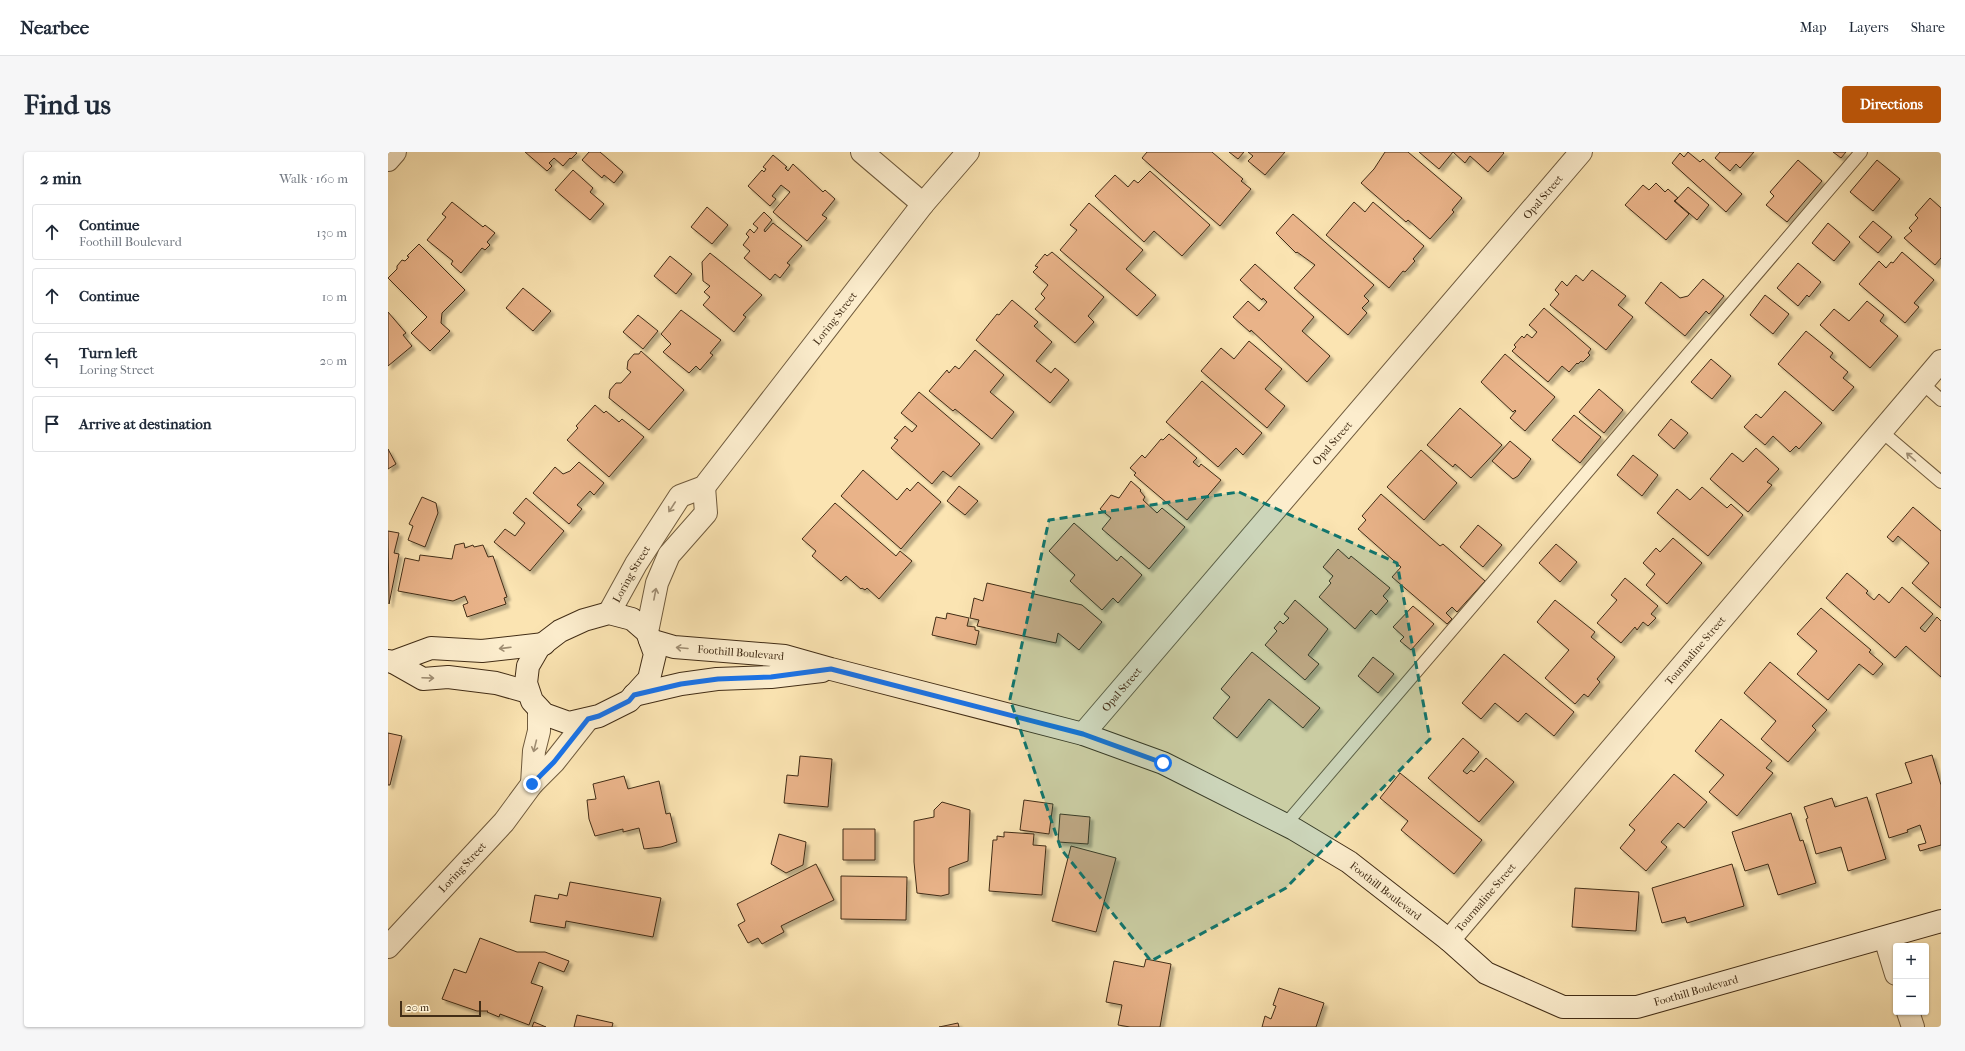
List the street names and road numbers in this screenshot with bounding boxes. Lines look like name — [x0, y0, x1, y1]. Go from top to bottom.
street label: Opal Street — [1520, 172, 1566, 222]
street label: Loring Street — [810, 289, 860, 348]
street label: Opal Street — [1310, 418, 1355, 468]
street label: Loring Street — [610, 543, 653, 605]
street label: Tourmaline Street — [1662, 613, 1728, 688]
street label: Foothill Boulevard — [697, 643, 786, 663]
street label: Opal Street — [1099, 665, 1144, 714]
street label: Loring Street — [436, 840, 489, 895]
street label: Foothill Boulevard — [1347, 859, 1425, 924]
street label: Tourmaline Street — [1453, 860, 1519, 935]
street label: Foothill Boulevard — [1652, 972, 1741, 1009]

